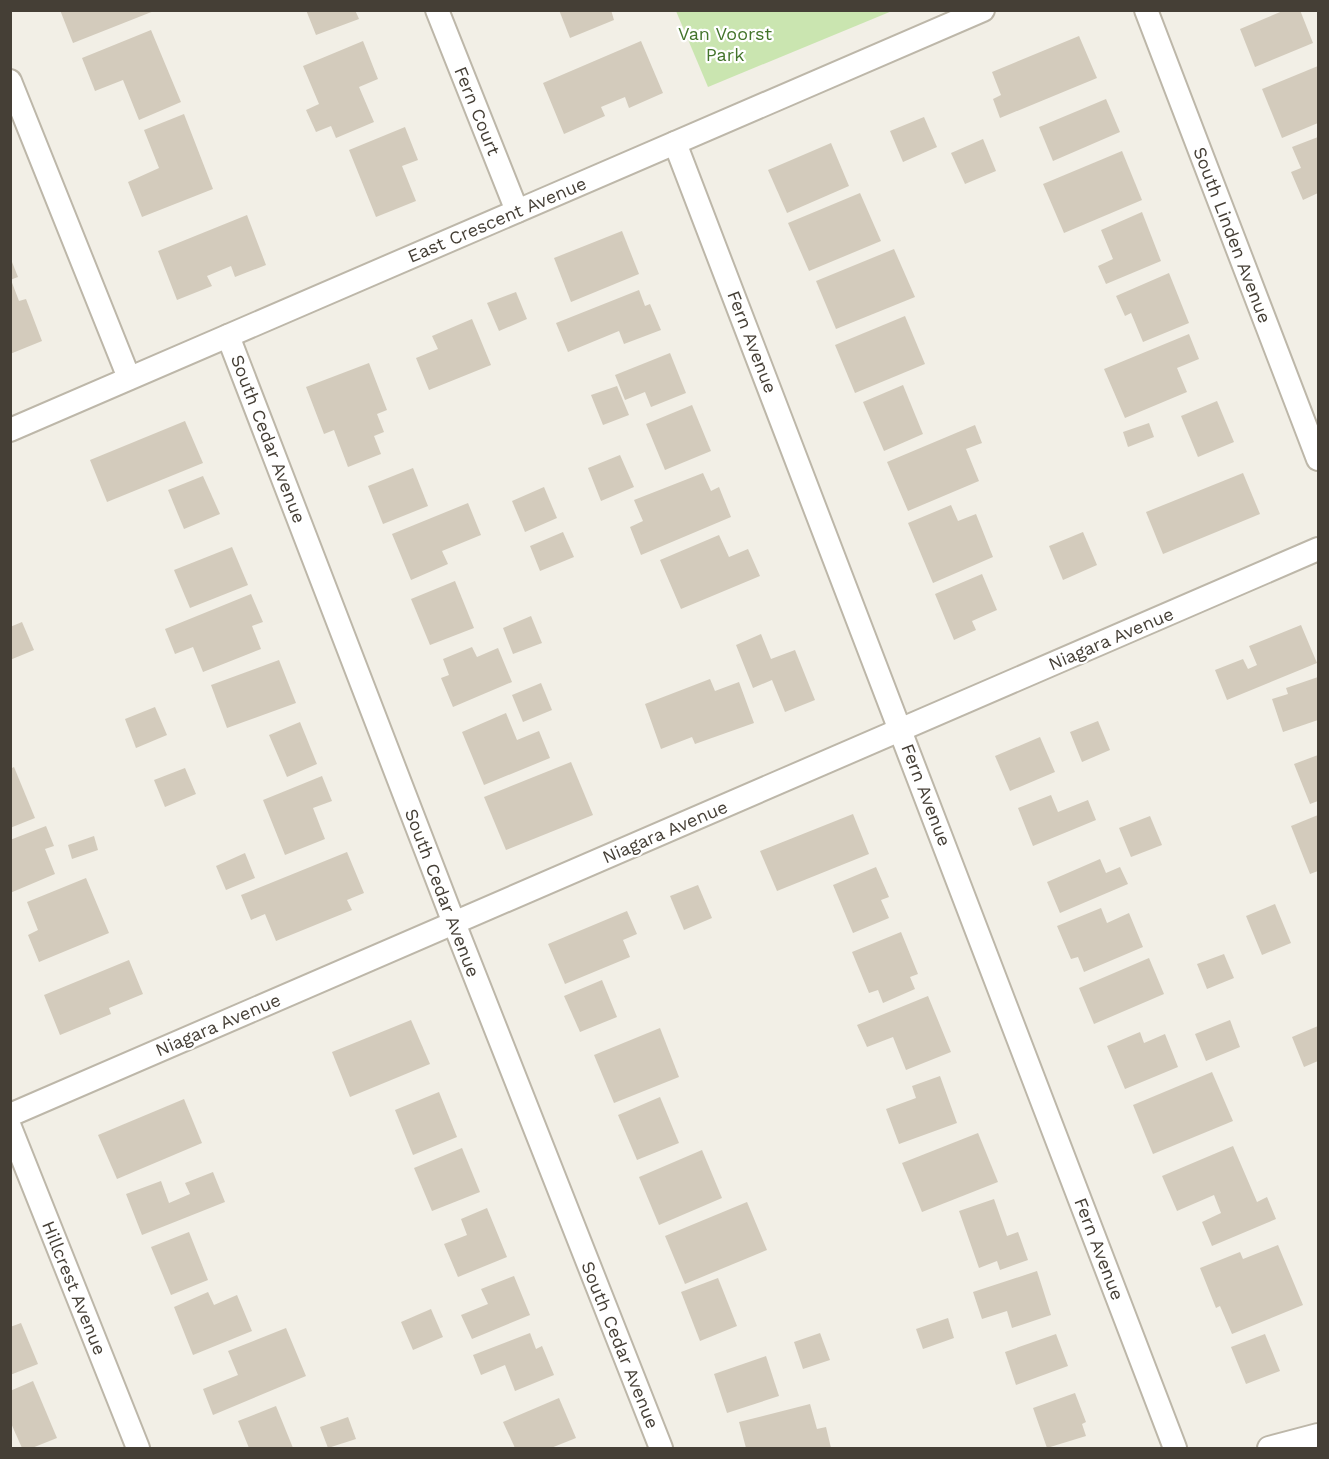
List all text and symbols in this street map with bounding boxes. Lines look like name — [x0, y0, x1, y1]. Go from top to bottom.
park label: Van Voorst Park — [678, 23, 772, 65]
street label: Fern Court — [450, 63, 505, 159]
street label: South Linden Avenue — [1189, 144, 1276, 326]
street label: East Crescent Avenue — [404, 172, 589, 267]
street label: Fern Avenue — [723, 288, 782, 396]
street label: South Cedar Avenue — [227, 352, 310, 526]
street label: Niagara Avenue — [1045, 603, 1177, 674]
street label: Fern Avenue — [897, 741, 956, 849]
street label: Niagara Avenue — [599, 796, 731, 867]
street label: South Cedar Avenue — [401, 806, 484, 980]
street label: Niagara Avenue — [152, 989, 284, 1060]
street label: Fern Avenue — [1070, 1195, 1129, 1303]
street label: Hillcrest Avenue — [38, 1218, 111, 1358]
street label: South Cedar Avenue — [577, 1258, 664, 1431]

